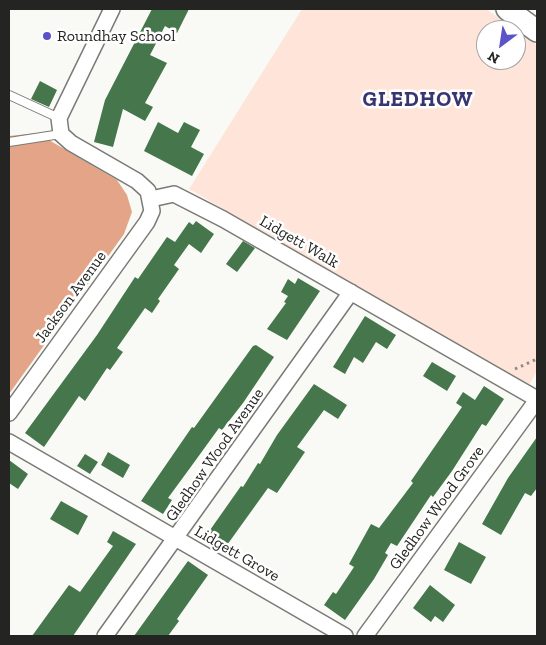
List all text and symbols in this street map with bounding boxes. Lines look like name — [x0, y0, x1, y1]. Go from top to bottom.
north arrow — [476, 20, 526, 70]
place label: Roundhay School — [57, 26, 176, 46]
marker: Roundhay School — [41, 30, 53, 42]
text: N — [485, 47, 502, 67]
district label: GLEDHOW — [362, 87, 474, 113]
street label: Lidgett Walk — [256, 212, 342, 272]
street label: Jackson Avenue — [31, 247, 111, 347]
street label: Gledhow Wood Avenue — [162, 385, 268, 525]
street label: Gledhow Wood Grove — [386, 442, 488, 574]
street label: Lidgett Grove — [191, 522, 283, 586]

